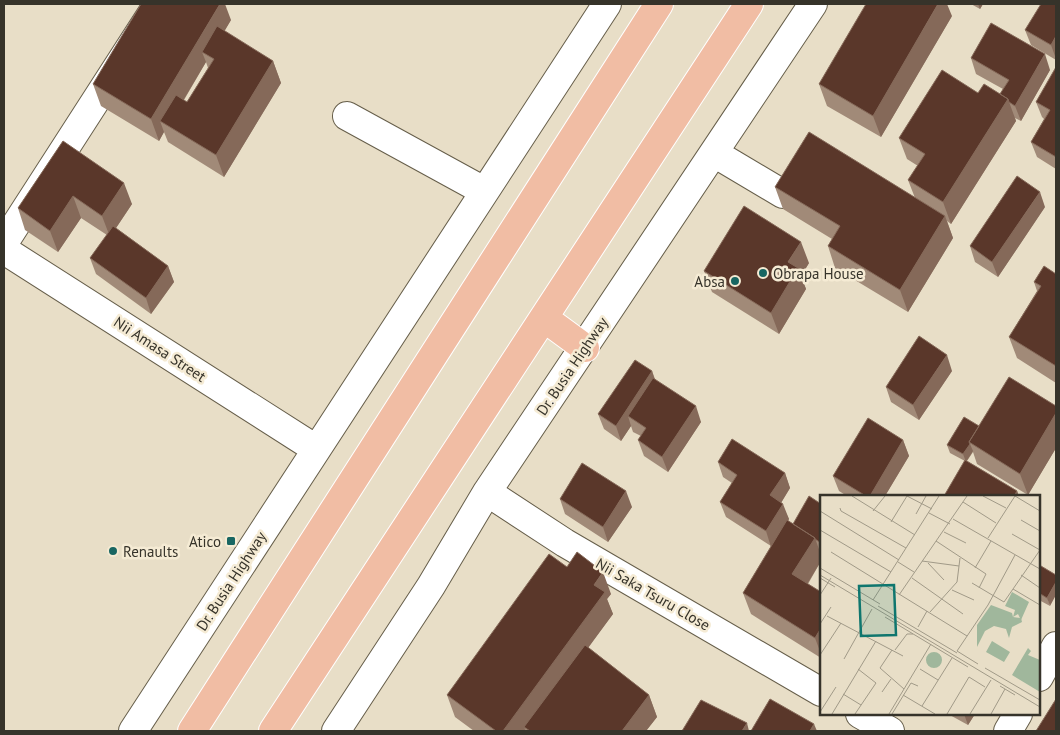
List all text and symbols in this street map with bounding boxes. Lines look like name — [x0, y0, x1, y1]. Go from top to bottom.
place label: Obrapa House — [773, 264, 864, 283]
marker: Obrapa House — [757, 267, 769, 279]
place label: Absa — [694, 272, 725, 291]
marker: Absa — [729, 275, 741, 287]
street label: Nii Amasa Street — [110, 312, 210, 386]
street label: Dr. Busia Highway — [532, 313, 612, 419]
inset map — [820, 495, 1040, 715]
street label: Dr. Busia Highway — [192, 528, 270, 634]
place label: Atico — [189, 532, 221, 551]
marker: Atico — [225, 535, 237, 547]
place label: Renaults — [123, 542, 178, 561]
marker: Renaults — [107, 545, 119, 557]
street label: Nii Saka Tsuru Close — [592, 554, 714, 634]

